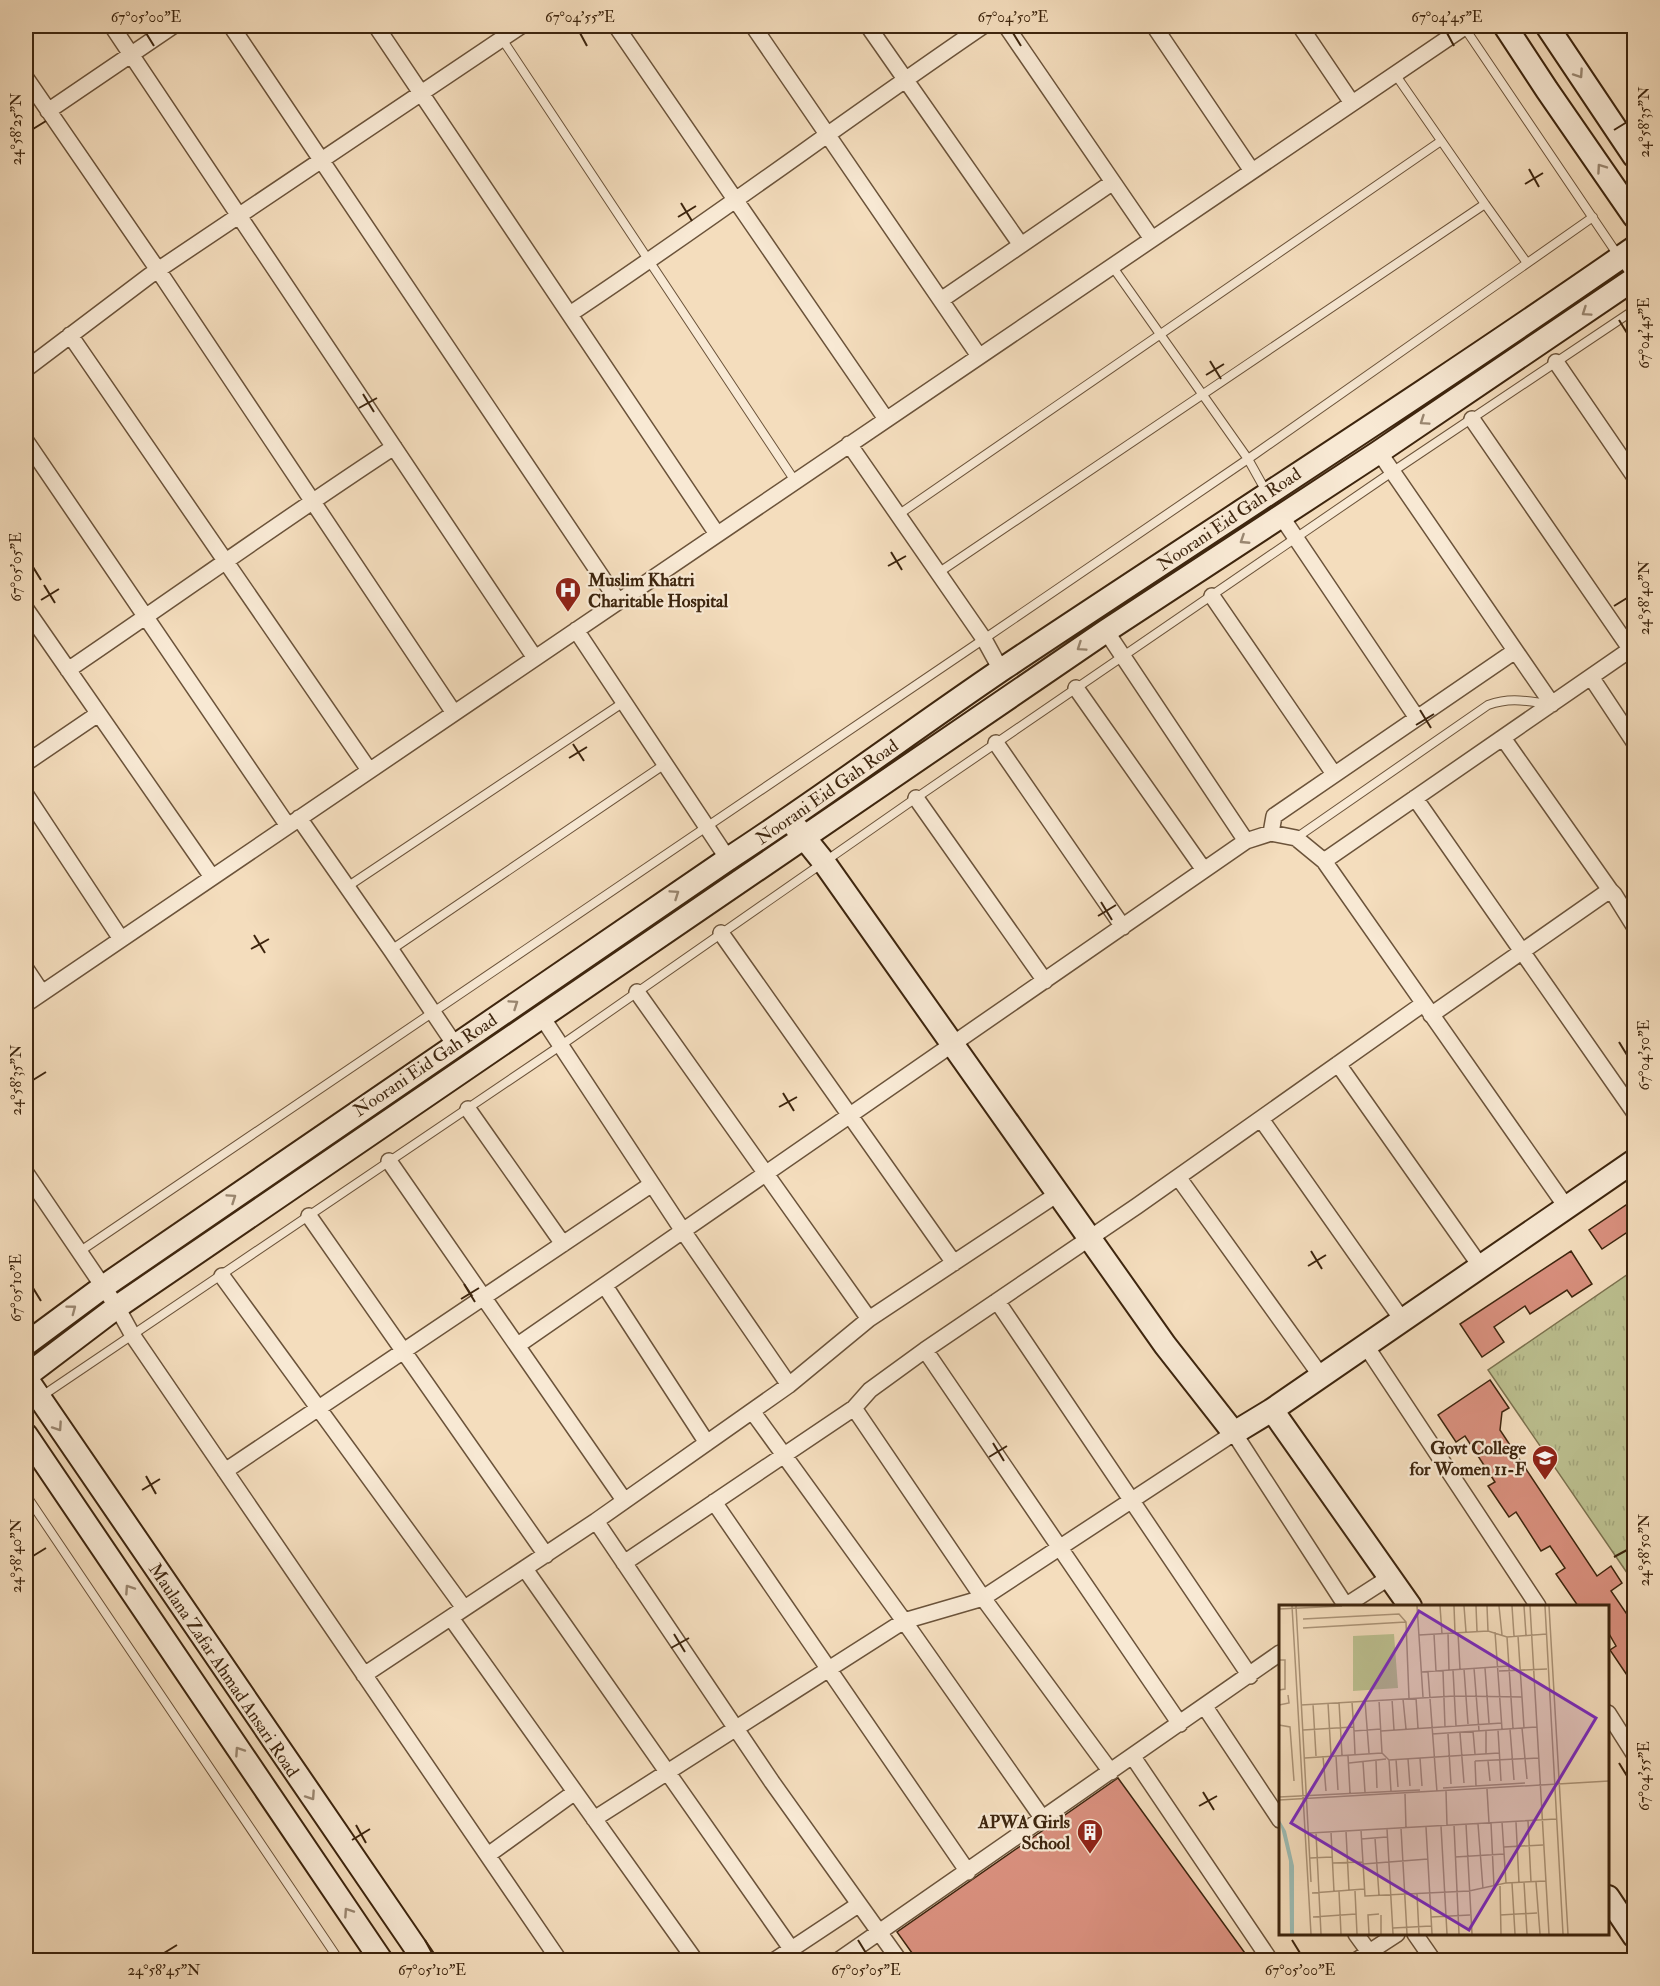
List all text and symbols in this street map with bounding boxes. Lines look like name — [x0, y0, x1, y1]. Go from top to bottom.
text: 67°05'00"E — [111, 8, 181, 27]
text: 67°04'55"E — [545, 8, 615, 27]
text: 67°04'50"E — [978, 8, 1049, 27]
text: 67°04'45"E — [1411, 8, 1483, 27]
one-way arrow — [1572, 68, 1584, 78]
text: 24°58'35"N — [1635, 86, 1654, 157]
text: 24°58'25"N — [7, 92, 26, 165]
one-way arrow — [1597, 164, 1608, 175]
text: 67°04'45"E — [1635, 297, 1654, 369]
one-way arrow — [1582, 305, 1593, 316]
one-way arrow — [1420, 414, 1431, 425]
street label: Noorani Eid Gah Road — [1153, 463, 1306, 576]
text: 67°05'05"E — [7, 532, 26, 602]
one-way arrow — [1240, 533, 1251, 544]
text: 24°58'40"N — [1635, 560, 1654, 635]
place label: Muslim Khatri Charitable Hospital — [587, 569, 729, 613]
hospital icon: Muslim Khatri Charitable Hospital — [553, 575, 583, 613]
one-way arrow — [1077, 640, 1088, 651]
street label: Noorani Eid Gah Road — [752, 735, 903, 850]
one-way arrow — [669, 891, 680, 902]
one-way arrow — [508, 1000, 519, 1011]
street label: Noorani Eid Gah Road — [349, 1009, 502, 1122]
text: 67°04'50"E — [1635, 1019, 1654, 1090]
text: 24°58'35"N — [7, 1044, 26, 1115]
one-way arrow — [226, 1194, 237, 1205]
text: 67°05'10"E — [7, 1254, 26, 1322]
one-way arrow — [66, 1306, 77, 1317]
one-way arrow — [51, 1420, 62, 1431]
place label: Govt College for Women 11-F — [1409, 1437, 1527, 1481]
school or university icon: Govt College for Women 11-F — [1530, 1443, 1560, 1481]
text: 24°58'50"N — [1635, 1513, 1654, 1586]
text: 24°58'40"N — [7, 1518, 26, 1593]
street label: Maulana Zafar Ahmad Ansari Road — [143, 1559, 304, 1782]
one-way arrow — [125, 1585, 136, 1596]
inset map — [1279, 1605, 1609, 1935]
text: 67°04'55"E — [1635, 1741, 1654, 1811]
one-way arrow — [235, 1746, 246, 1757]
one-way arrow — [304, 1789, 315, 1800]
place label: APWA Girls School — [977, 1811, 1070, 1855]
building icon: APWA Girls School — [1075, 1817, 1105, 1855]
one-way arrow — [344, 1908, 355, 1919]
text: 24°58'45"N — [127, 1961, 201, 1980]
text: 67°05'10"E — [398, 1961, 466, 1980]
text: 67°05'05"E — [831, 1961, 901, 1980]
text: 67°05'00"E — [1265, 1961, 1335, 1980]

